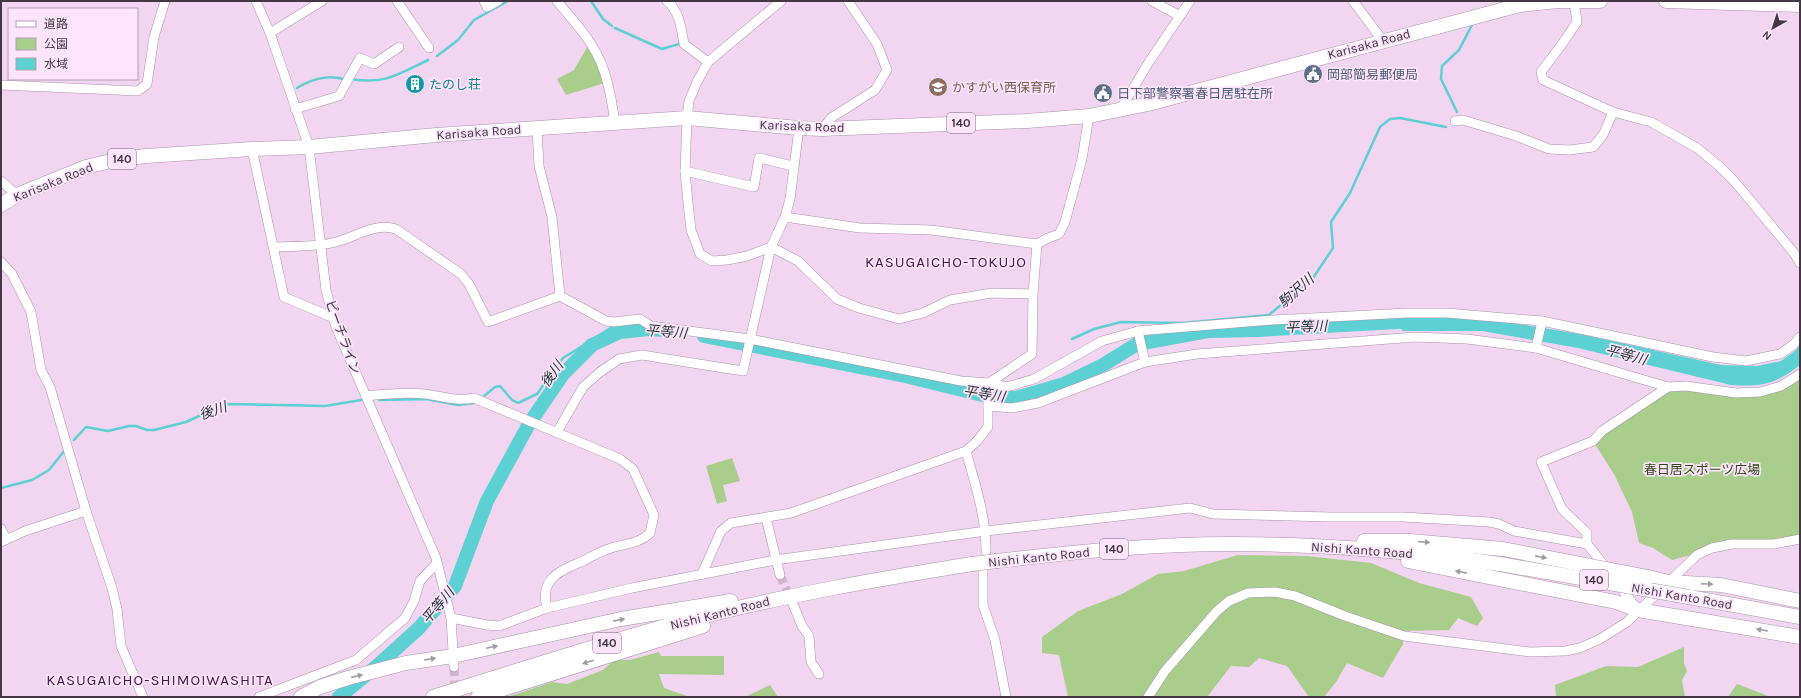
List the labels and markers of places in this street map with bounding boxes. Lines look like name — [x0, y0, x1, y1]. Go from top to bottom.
public building icon: 岡部簡易郵便局 — [1302, 63, 1324, 85]
place label: 岡部簡易郵便局 — [1327, 67, 1418, 82]
building icon: たのし荘 — [404, 73, 426, 95]
school or university icon: かすがい西保育所 — [927, 76, 949, 98]
place label: たのし荘 — [429, 77, 481, 92]
place label: かすがい西保育所 — [952, 80, 1056, 95]
public building icon: 日下部警察署春日居駐在所 — [1092, 82, 1114, 104]
place label: 日下部警察署春日居駐在所 — [1117, 86, 1273, 101]

